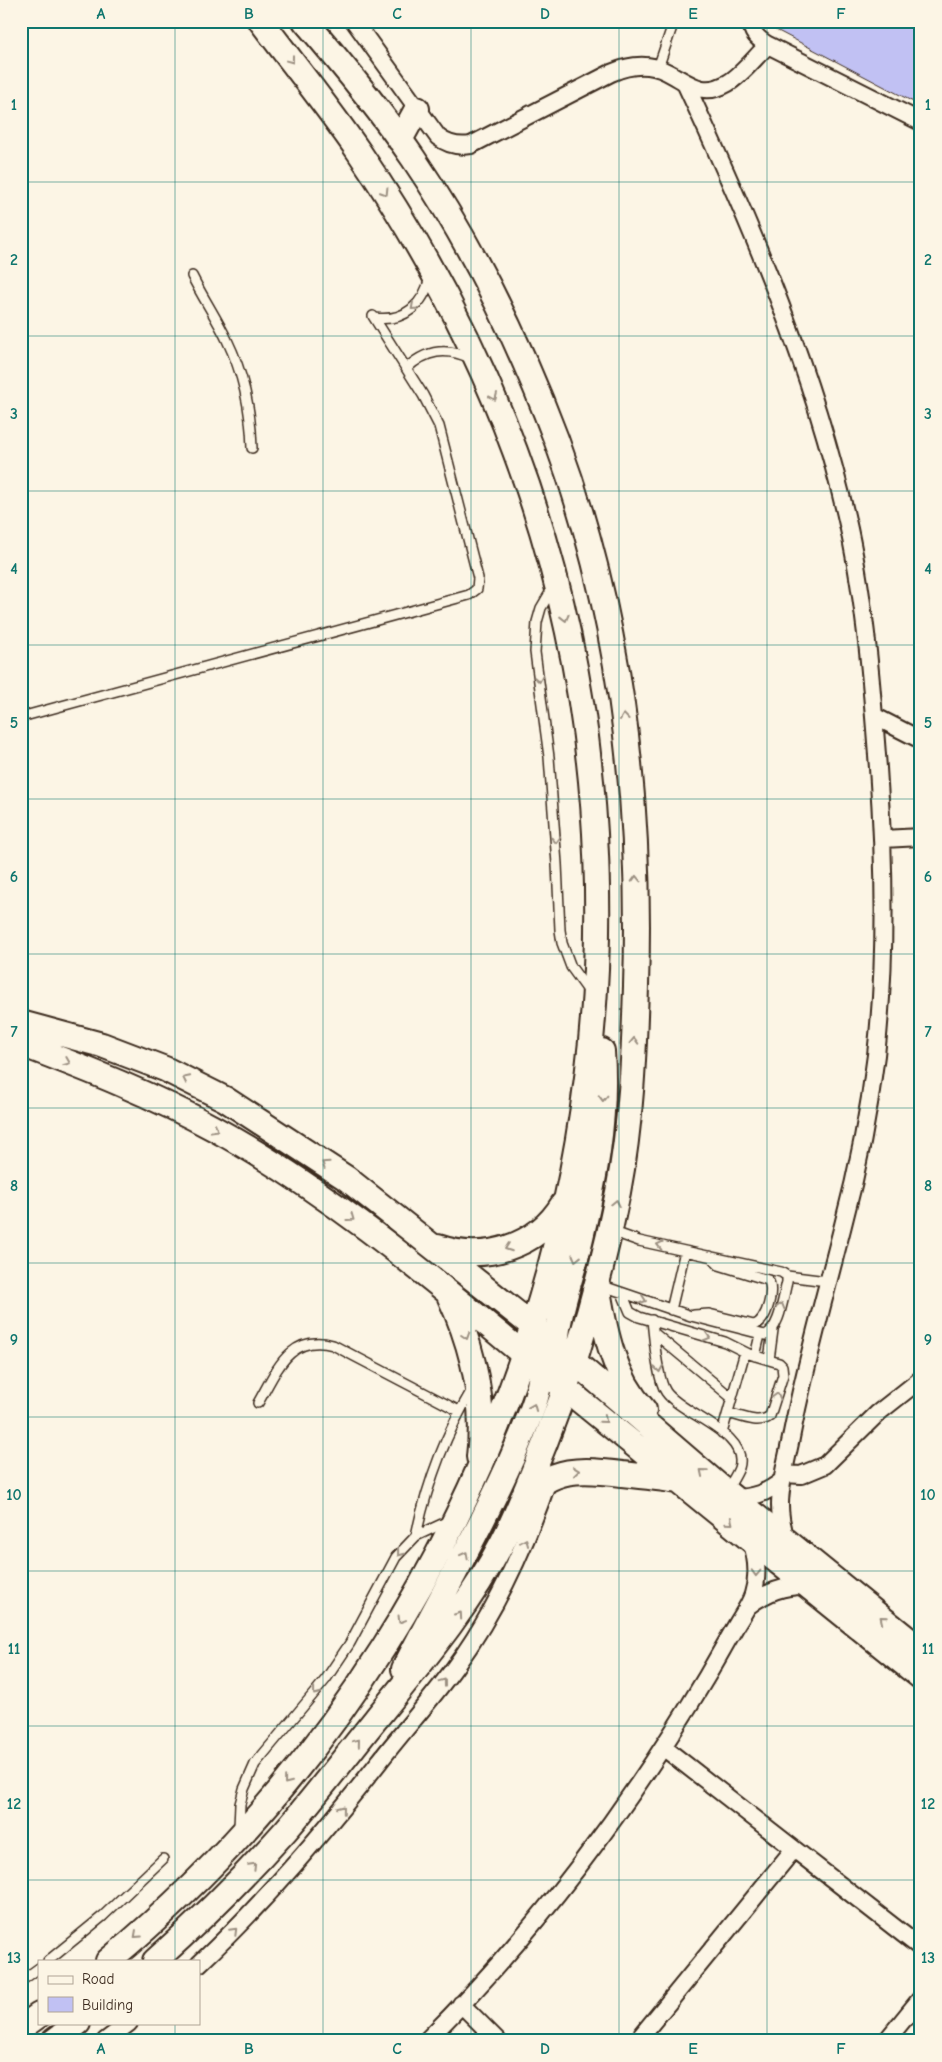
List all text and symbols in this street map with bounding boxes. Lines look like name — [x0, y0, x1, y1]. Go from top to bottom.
text: A — [97, 5, 106, 23]
text: B — [244, 5, 254, 23]
text: C — [392, 5, 402, 23]
text: D — [540, 5, 550, 23]
text: E — [688, 5, 698, 23]
text: F — [836, 5, 846, 23]
one-way arrow — [285, 54, 293, 63]
text: 1 — [11, 96, 17, 114]
text: 1 — [925, 96, 931, 114]
one-way arrow — [379, 187, 389, 196]
text: 2 — [10, 251, 18, 269]
text: 2 — [924, 251, 932, 269]
one-way arrow — [410, 301, 419, 310]
one-way arrow — [488, 392, 499, 401]
text: 3 — [10, 405, 18, 423]
text: 3 — [924, 405, 932, 423]
text: 4 — [10, 560, 18, 578]
text: 4 — [924, 560, 932, 578]
one-way arrow — [559, 614, 570, 623]
one-way arrow — [533, 675, 544, 683]
one-way arrow — [619, 713, 630, 721]
text: 5 — [10, 714, 18, 732]
text: 5 — [924, 714, 932, 732]
one-way arrow — [550, 837, 561, 845]
text: 6 — [10, 868, 18, 886]
text: 6 — [924, 868, 932, 886]
one-way arrow — [631, 875, 642, 883]
text: 7 — [10, 1023, 18, 1041]
text: 7 — [924, 1023, 932, 1041]
one-way arrow — [629, 1037, 640, 1045]
one-way arrow — [62, 1056, 71, 1066]
one-way arrow — [183, 1075, 192, 1085]
one-way arrow — [598, 1094, 608, 1102]
one-way arrow — [209, 1123, 218, 1133]
one-way arrow — [321, 1161, 331, 1170]
text: 8 — [10, 1177, 18, 1195]
text: 8 — [924, 1177, 932, 1195]
one-way arrow — [610, 1198, 620, 1207]
one-way arrow — [345, 1212, 354, 1221]
one-way arrow — [655, 1240, 664, 1251]
one-way arrow — [504, 1242, 513, 1252]
one-way arrow — [571, 1253, 582, 1262]
one-way arrow — [638, 1294, 647, 1304]
one-way arrow — [775, 1301, 786, 1310]
text: 9 — [10, 1331, 18, 1349]
one-way arrow — [702, 1331, 710, 1341]
text: 9 — [924, 1331, 932, 1349]
one-way arrow — [460, 1332, 470, 1340]
one-way arrow — [654, 1364, 664, 1373]
one-way arrow — [772, 1393, 782, 1401]
one-way arrow — [527, 1403, 537, 1412]
one-way arrow — [598, 1414, 607, 1422]
one-way arrow — [573, 1466, 581, 1477]
one-way arrow — [699, 1469, 708, 1478]
text: 10 — [6, 1486, 22, 1504]
text: 10 — [920, 1486, 936, 1504]
one-way arrow — [724, 1517, 733, 1525]
one-way arrow — [518, 1538, 529, 1547]
one-way arrow — [398, 1547, 406, 1556]
one-way arrow — [459, 1551, 469, 1560]
one-way arrow — [751, 1570, 761, 1577]
one-way arrow — [453, 1611, 462, 1621]
one-way arrow — [397, 1615, 407, 1624]
one-way arrow — [880, 1617, 889, 1625]
text: 11 — [8, 1640, 20, 1658]
text: 11 — [922, 1640, 934, 1658]
one-way arrow — [438, 1679, 447, 1688]
one-way arrow — [313, 1686, 322, 1695]
one-way arrow — [352, 1739, 360, 1748]
one-way arrow — [284, 1775, 292, 1784]
text: 12 — [7, 1795, 21, 1813]
text: 12 — [921, 1795, 935, 1813]
one-way arrow — [336, 1806, 345, 1815]
one-way arrow — [247, 1863, 256, 1872]
one-way arrow — [228, 1927, 237, 1936]
one-way arrow — [134, 1930, 143, 1939]
text: 13 — [7, 1949, 21, 1967]
text: 13 — [921, 1949, 935, 1967]
legend — [38, 1960, 200, 2024]
text: Road — [82, 1970, 114, 1988]
text: Building — [82, 1996, 133, 2014]
text: A — [97, 2040, 106, 2058]
text: B — [244, 2040, 254, 2058]
text: C — [392, 2040, 402, 2058]
text: D — [540, 2040, 550, 2058]
text: E — [688, 2040, 698, 2058]
text: F — [836, 2040, 846, 2058]

